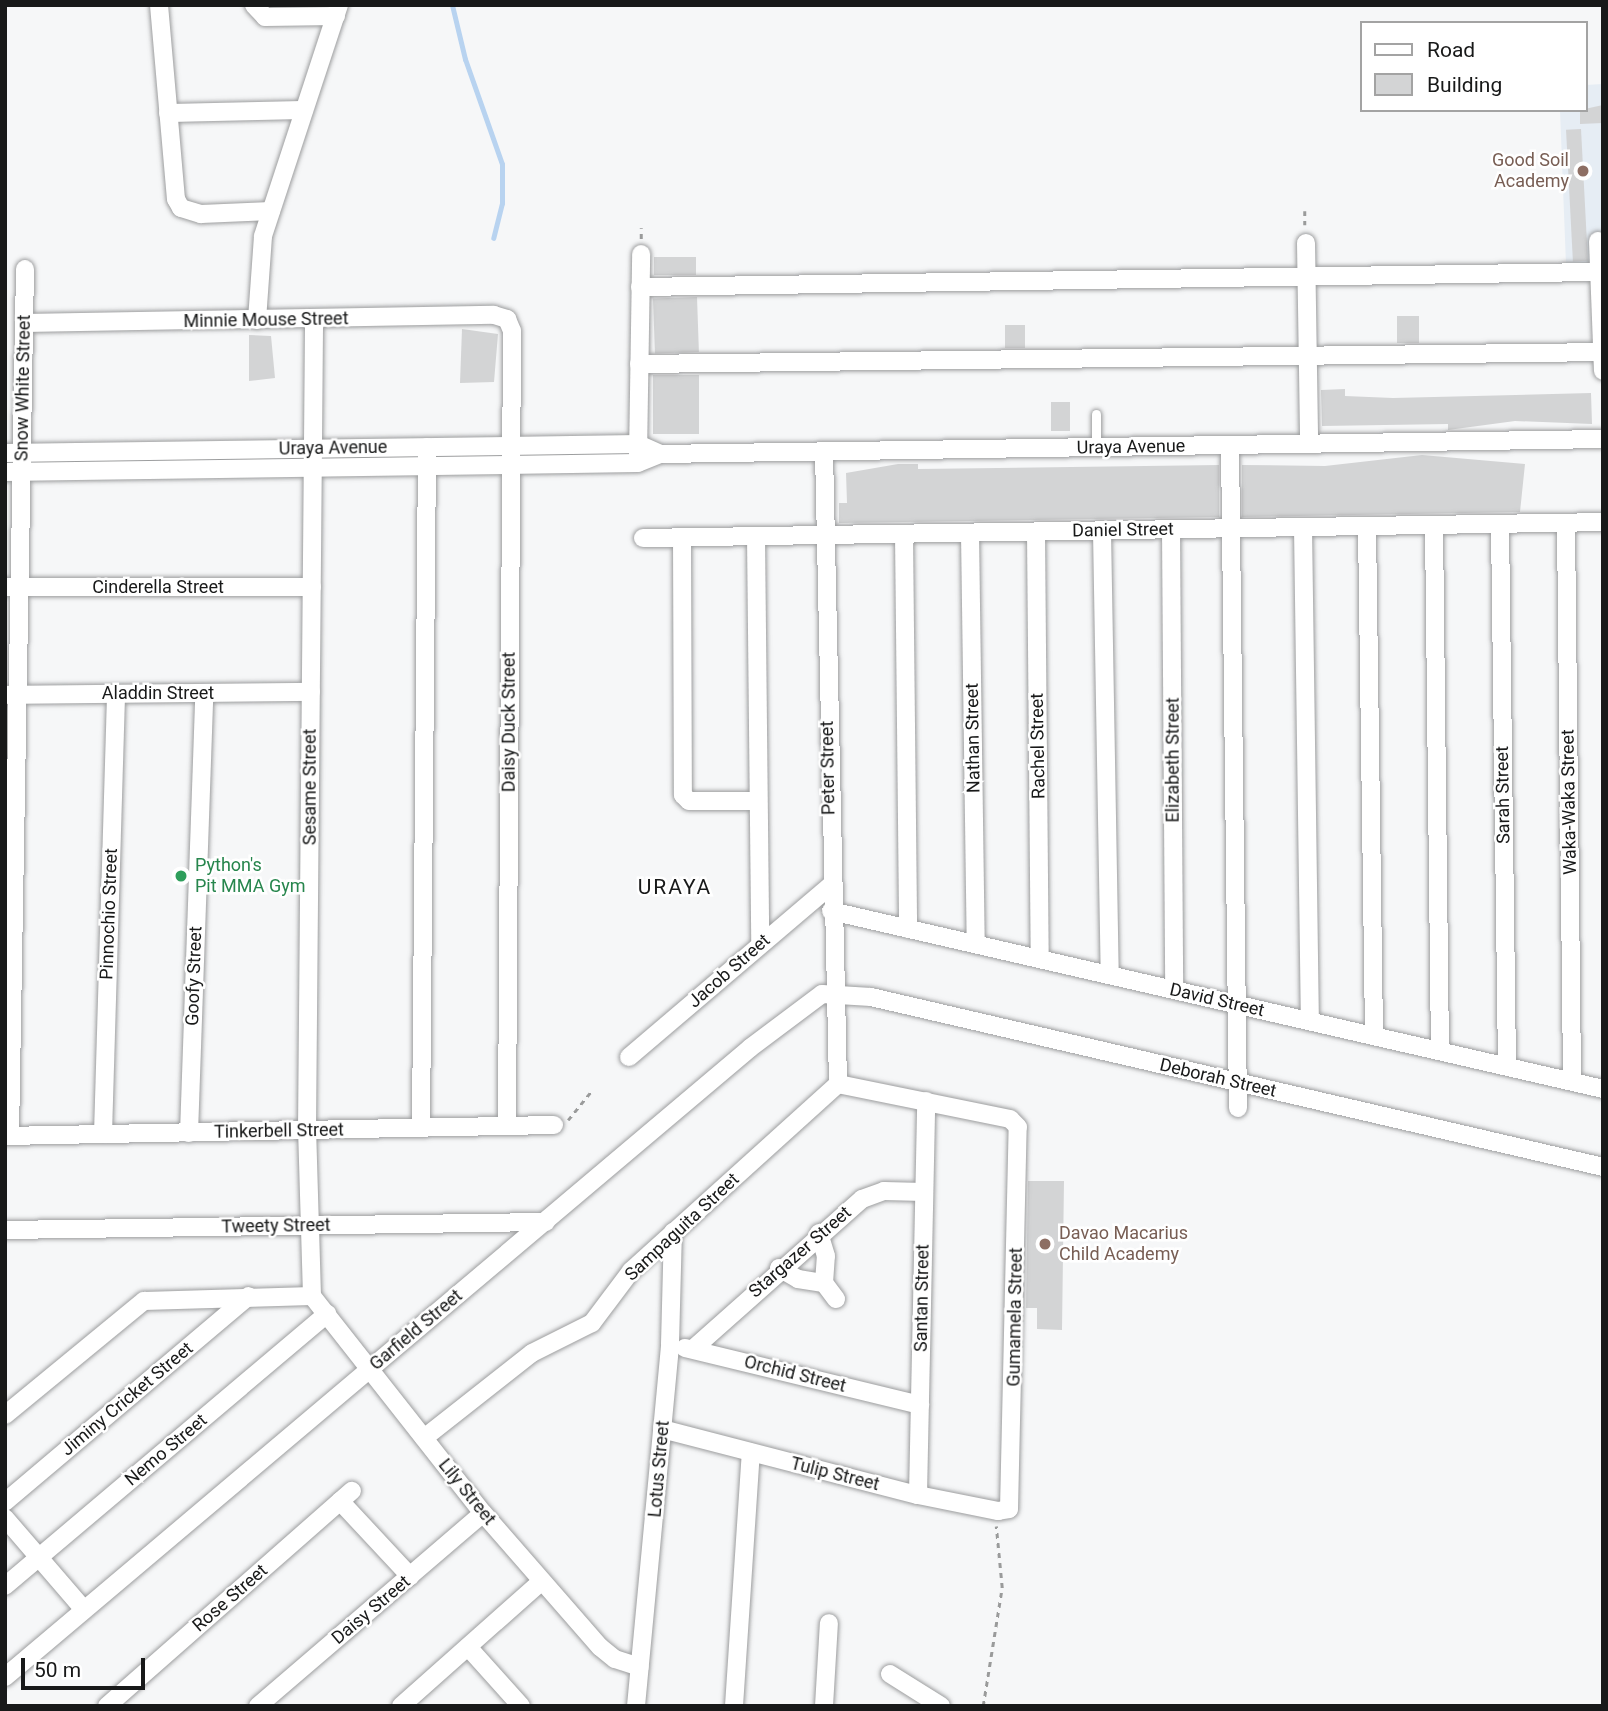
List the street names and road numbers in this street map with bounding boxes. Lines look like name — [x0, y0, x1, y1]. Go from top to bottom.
street label: Minnie Mouse Street — [183, 308, 349, 332]
street label: Snow White Street — [11, 315, 35, 461]
street label: Uraya Avenue — [1077, 435, 1185, 459]
street label: Uraya Avenue — [279, 436, 387, 460]
street label: Daniel Street — [1072, 518, 1174, 542]
street label: Cinderella Street — [92, 576, 224, 598]
street label: Daisy Duck Street — [498, 652, 520, 792]
street label: Aladdin Street — [102, 682, 214, 704]
street label: Nathan Street — [961, 683, 985, 793]
street label: Rachel Street — [1026, 693, 1050, 799]
street label: Elizabeth Street — [1162, 697, 1184, 823]
street label: Peter Street — [816, 721, 840, 815]
street label: Sesame Street — [299, 729, 321, 845]
street label: Waka-Waka Street — [1557, 729, 1581, 875]
street label: Sarah Street — [1491, 746, 1515, 844]
street label: Pinnochio Street — [96, 848, 122, 980]
street label: Goofy Street — [181, 926, 207, 1026]
street label: Jacob Street — [684, 930, 774, 1012]
street label: David Street — [1167, 979, 1267, 1021]
street label: Deborah Street — [1158, 1054, 1278, 1102]
street label: Tinkerbell Street — [214, 1119, 344, 1143]
street label: Sampaguita Street — [620, 1169, 744, 1285]
street label: Stargazer Street — [744, 1202, 856, 1302]
street label: Tweety Street — [221, 1214, 331, 1238]
street label: Santan Street — [910, 1244, 934, 1352]
street label: Gumamela Street — [1003, 1247, 1027, 1387]
street label: Garfield Street — [365, 1285, 467, 1375]
street label: Jiminy Cricket Street — [57, 1338, 197, 1460]
street label: Orchid Street — [742, 1351, 848, 1397]
street label: Nemo Street — [121, 1409, 211, 1491]
street label: Lotus Street — [644, 1420, 674, 1518]
street label: Tulip Street — [788, 1453, 882, 1495]
street label: Lily Street — [434, 1455, 500, 1529]
street label: Rose Street — [188, 1560, 272, 1636]
street label: Daisy Street — [327, 1571, 415, 1649]

